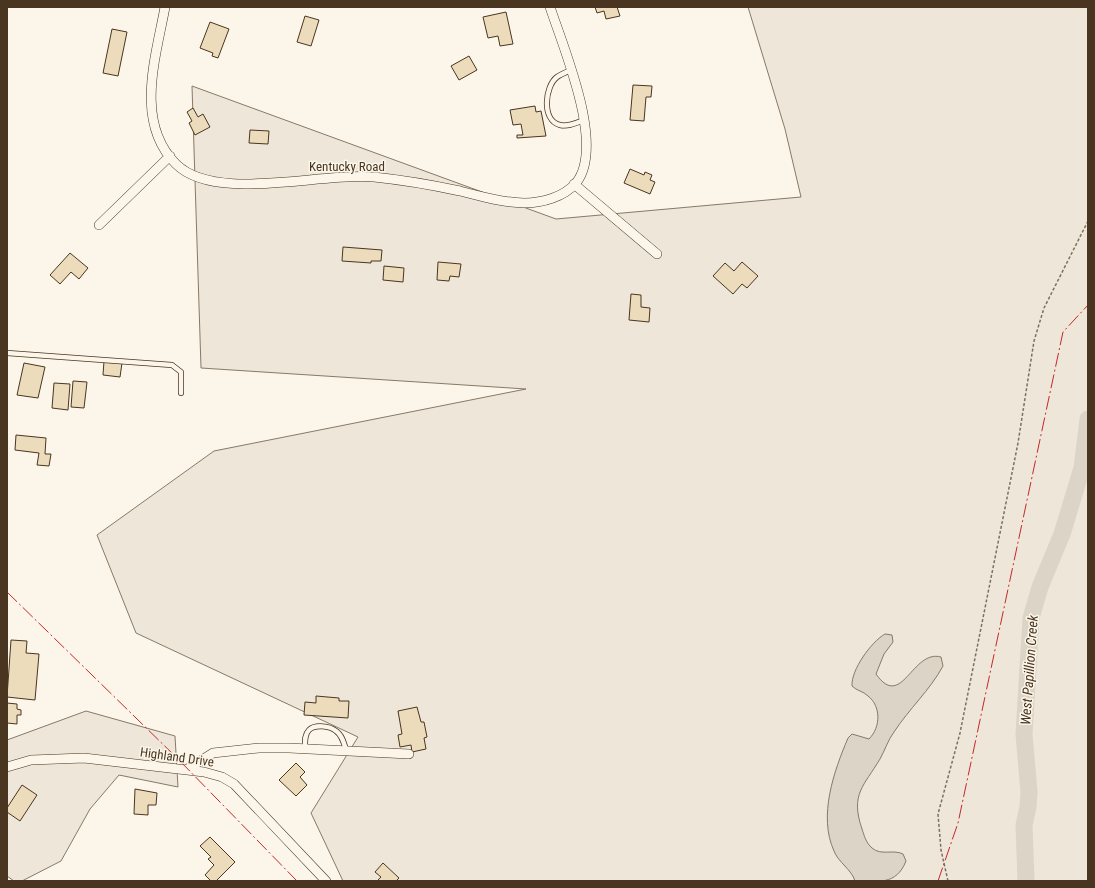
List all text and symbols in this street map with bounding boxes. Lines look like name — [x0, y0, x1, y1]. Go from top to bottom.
street label: Kentucky Road — [309, 159, 385, 174]
water label: West Papillion Creek — [1017, 614, 1041, 726]
street label: Highland Drive — [139, 744, 215, 770]

